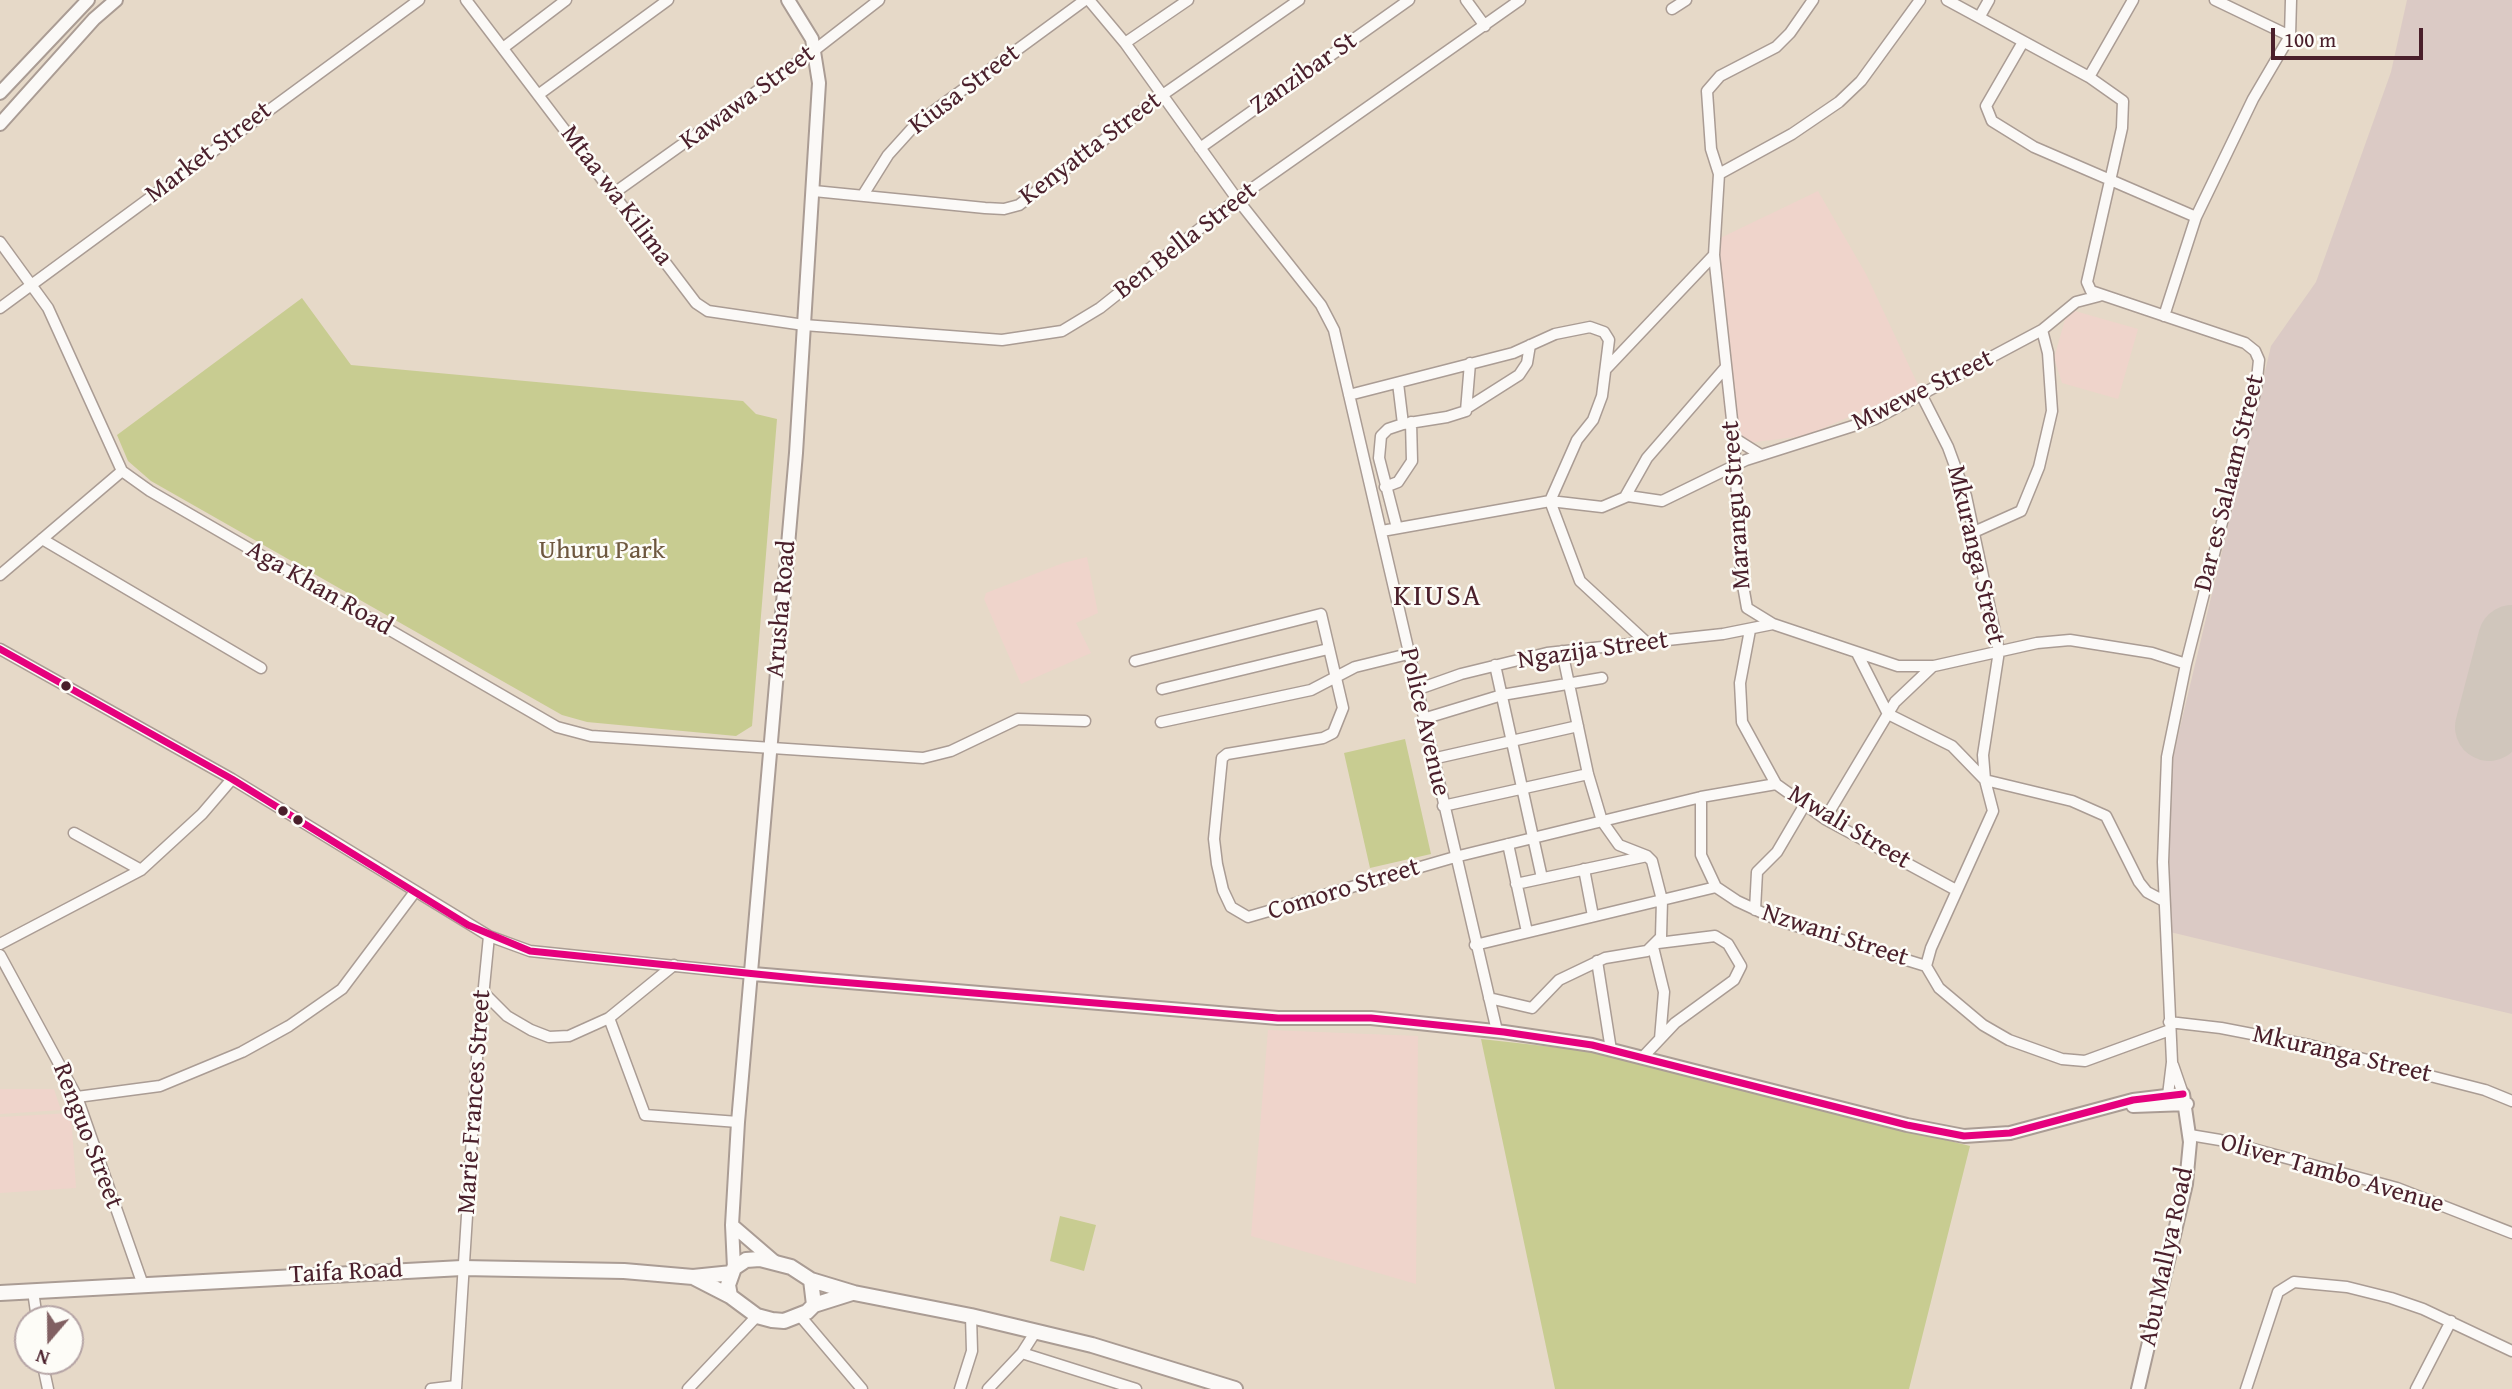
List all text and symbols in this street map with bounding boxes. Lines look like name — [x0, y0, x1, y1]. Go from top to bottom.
scale bar — [2274, 14, 2426, 58]
text: 100 m — [2284, 24, 2336, 55]
street label: Zanzibar St — [1245, 26, 1363, 122]
street label: Kiusa Street — [903, 38, 1027, 142]
street label: Kawawa Street — [674, 39, 822, 157]
street label: Kenyatta Street — [1014, 86, 1168, 212]
street label: Market Street — [140, 95, 278, 211]
street label: Mtaa wa Kilima — [553, 120, 679, 272]
street label: Ben Bella Street — [1108, 176, 1264, 306]
street label: Mwewe Street — [1847, 343, 1999, 439]
street label: Dar es Salaam Street — [2188, 371, 2272, 595]
street label: Marangu Street — [1716, 419, 1758, 591]
street label: Mkuranga Street — [1939, 463, 2011, 647]
street label: Aga Khan Road — [240, 535, 398, 643]
park label: Uhuru Park — [539, 535, 665, 567]
street label: Arusha Road — [760, 539, 804, 679]
district label: KIUSA — [1394, 579, 1482, 615]
street label: Ngazija Street — [1516, 625, 1670, 677]
street label: Police Avenue — [1392, 645, 1456, 799]
unlabelled marker — [59, 679, 73, 693]
street label: Mwali Street — [1782, 779, 1916, 877]
unlabelled marker — [276, 804, 290, 818]
unlabelled marker — [291, 813, 305, 827]
street label: Comoro Street — [1264, 852, 1424, 928]
street label: Nzwani Street — [1758, 898, 1912, 974]
street label: Marie Frances Street — [452, 989, 498, 1215]
street label: Mkuranga Street — [2250, 1019, 2434, 1091]
street label: Renguo Street — [45, 1059, 129, 1213]
street label: Oliver Tambo Avenue — [2217, 1127, 2447, 1221]
street label: Abu Mallya Road — [2133, 1165, 2201, 1349]
street label: Taifa Road — [288, 1254, 404, 1292]
north arrow — [14, 1305, 84, 1375]
text: N — [32, 1343, 53, 1373]

